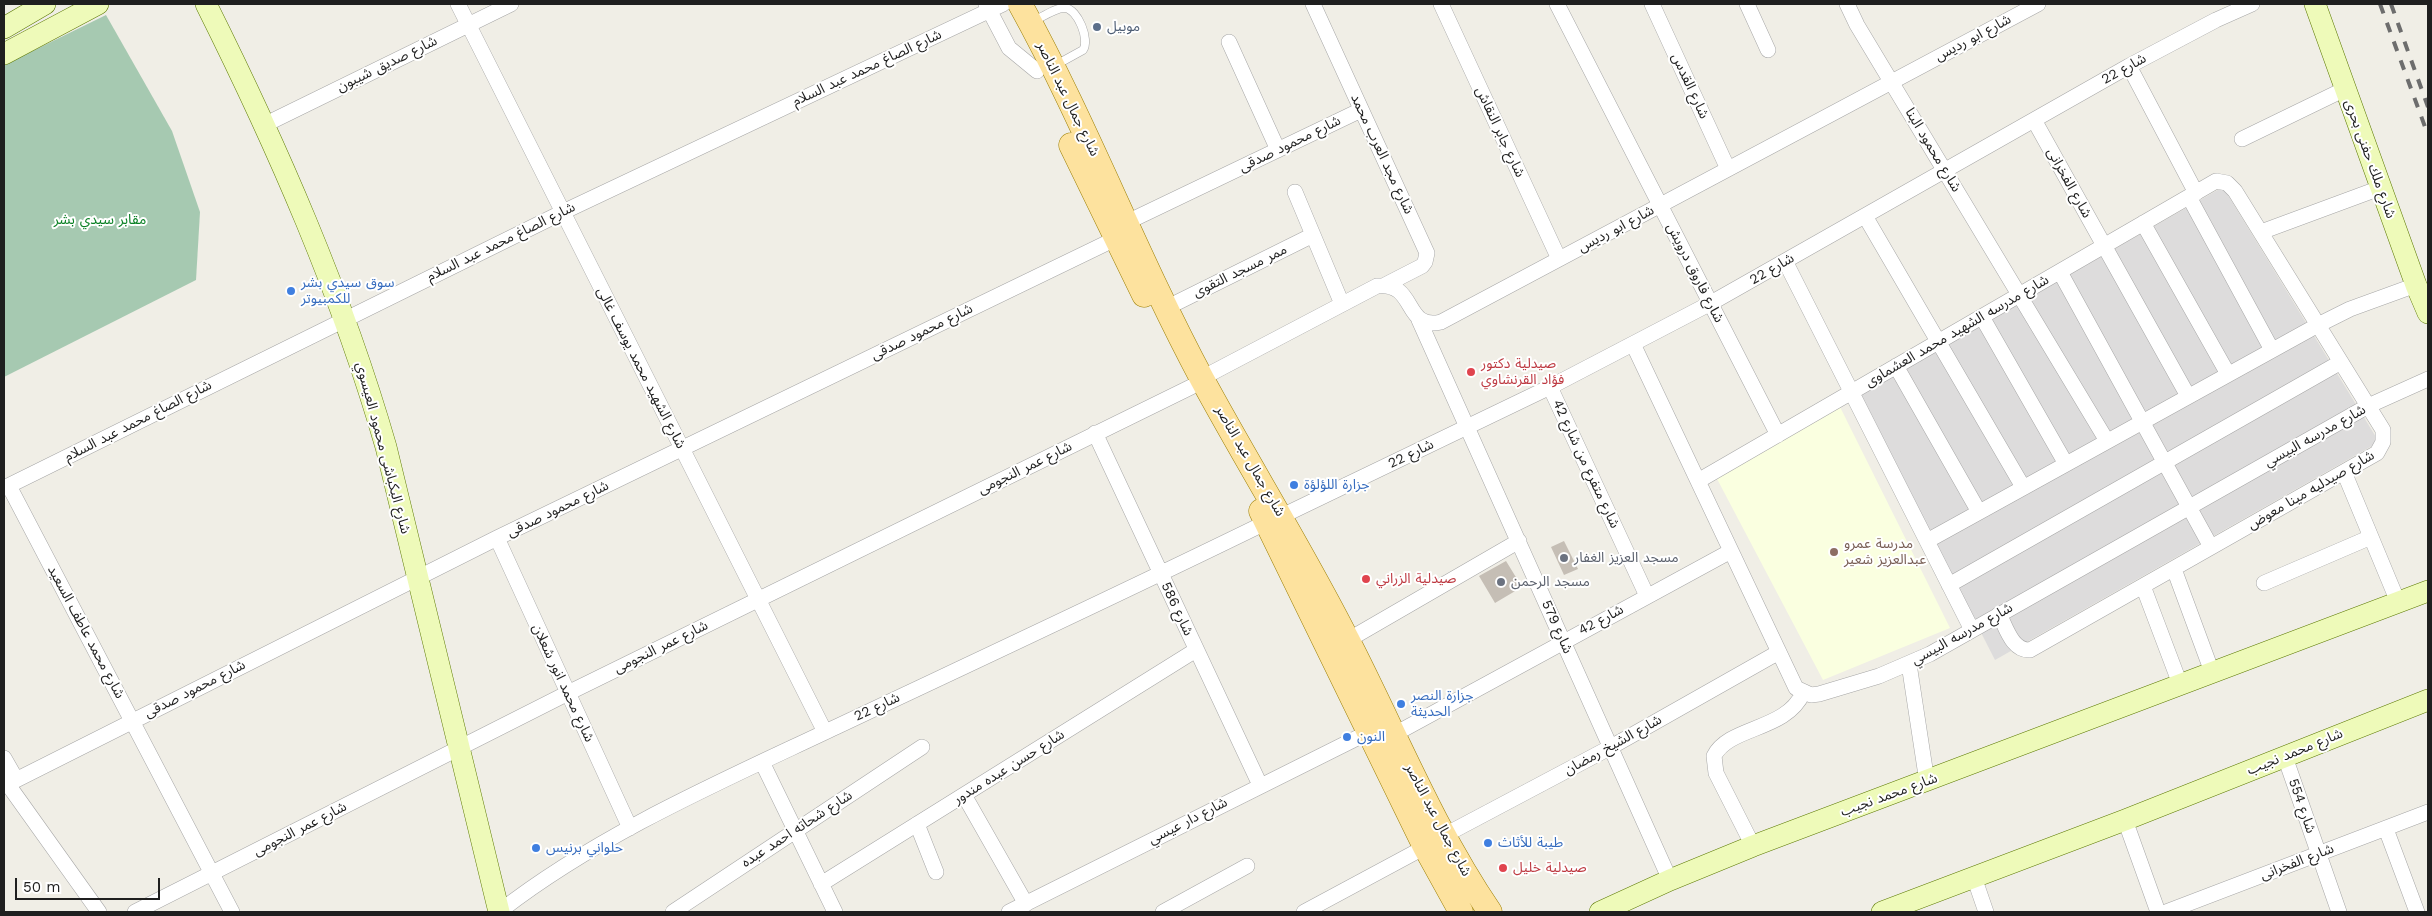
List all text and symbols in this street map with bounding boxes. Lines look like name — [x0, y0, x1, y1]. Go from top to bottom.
street label: شارع ابو رديس — [1932, 11, 2014, 65]
place label: موبيل — [1107, 19, 1140, 35]
marker: موبيل — [1091, 21, 1103, 33]
street label: شارع الصاغ محمد عبد السلام — [790, 26, 944, 110]
street label: شارع صديق شيبون — [334, 32, 440, 96]
street label: شارع جمال عبد الناصر — [1033, 39, 1103, 159]
street label: شارع 22 — [2099, 50, 2149, 88]
street label: شارع القدس — [1668, 51, 1712, 121]
street label: شارع جابر النقاش — [1472, 84, 1528, 180]
street label: شارع مجد العرب محمد — [1347, 91, 1417, 217]
street label: شارع ملك حفنى بحرى — [2341, 97, 2399, 221]
street label: شارع محمود البنا — [1901, 105, 1965, 195]
street label: شارع محمود صدقى — [1236, 112, 1344, 176]
street label: شارع الفخرانى — [2043, 145, 2095, 221]
street label: شارع الصاغ محمد عبد السلام — [424, 199, 578, 285]
street label: شارع ابو رديس — [1575, 202, 1657, 256]
park label: مقابر سيدي بشر — [54, 212, 146, 228]
street label: شارع فاروق درويش — [1663, 220, 1727, 326]
street label: ممر مسجد التقوى — [1190, 241, 1290, 301]
street label: شارع 22 — [1747, 250, 1797, 288]
street label: شارع مدرسه الشهيد محمد العشماوى — [1862, 271, 2052, 391]
place label: سوق سيدي بشر للكمبيوتر — [301, 275, 394, 308]
street label: شارع الشهيد محمد يوسف غالى — [593, 284, 689, 452]
marker: سوق سيدي بشر للكمبيوتر — [285, 285, 297, 297]
street label: شارع محمود صدقى — [868, 300, 976, 364]
place label: صيدلية دكتور فؤاد القرنشاوي — [1481, 356, 1564, 388]
street label: شارع البكباشى محمود العيسوي — [352, 360, 414, 536]
marker: صيدلية دكتور فؤاد القرنشاوي — [1465, 366, 1477, 378]
street label: شارع الصاغ محمد عبد السلام — [62, 377, 214, 465]
street label: شارع متفرع من شارع 42 — [1549, 397, 1623, 531]
street label: شارع مدرسه البيسي — [2261, 401, 2369, 471]
street label: شارع جمال عبد الناصر — [1211, 403, 1289, 519]
street label: شارع 22 — [1386, 436, 1436, 472]
street label: شارع عمر النجومى — [975, 438, 1075, 498]
street label: شارع صيدليه مينا معوض — [2245, 447, 2377, 533]
street label: شارع محمود صدقى — [504, 477, 612, 541]
place label: جزارة اللؤلؤة — [1304, 477, 1369, 493]
marker: جزارة اللؤلؤة — [1288, 479, 1300, 491]
place label: مدرسة عمرو عبدالعزيز شعير — [1844, 536, 1926, 568]
marker: مدرسة عمرو عبدالعزيز شعير — [1828, 546, 1840, 558]
place label: مسجد العزيز الغفار — [1574, 550, 1679, 566]
marker: مسجد العزيز الغفار — [1558, 552, 1570, 564]
street label: شارع محمد عاطف السعيد — [44, 563, 128, 701]
place label: صيدلية الزراني — [1376, 571, 1456, 587]
marker: صيدلية الزراني — [1360, 573, 1372, 585]
place label: مسجد الرحمن — [1511, 574, 1590, 590]
marker: مسجد الرحمن — [1495, 576, 1507, 588]
street label: شارع 586 — [1157, 579, 1197, 639]
street label: شارع 579 — [1538, 598, 1576, 656]
street label: شارع مدرسه البيسي — [1908, 599, 2016, 669]
street label: شارع 42 — [1576, 601, 1626, 639]
street label: شارع عمر النجومى — [611, 617, 711, 677]
street label: شارع محمد انور شعلان — [528, 621, 598, 745]
street label: شارع محمود صدقى — [142, 656, 248, 722]
place label: جزارة النصر الحديثة — [1411, 688, 1473, 720]
street label: شارع 22 — [852, 689, 902, 725]
marker: جزارة النصر الحديثة — [1395, 698, 1407, 710]
street label: شارع الشيخ رمضان — [1561, 711, 1665, 779]
street label: شارع محمد نجيب — [2245, 725, 2345, 779]
street label: شارع حسن عبده مندور — [950, 726, 1068, 808]
place label: النون — [1357, 729, 1385, 745]
marker: النون — [1341, 731, 1353, 743]
street label: شارع جمال عبد الناصر — [1401, 761, 1475, 879]
street label: شارع محمد نجيب — [1838, 770, 1940, 820]
street label: شارع 554 — [2285, 776, 2319, 836]
street label: شارع شحاته احمد عبده — [738, 787, 856, 871]
street label: شارع دار عيسي — [1146, 794, 1230, 848]
street label: شارع عمر النجومى — [251, 798, 349, 860]
place label: طيبة للأثاث — [1498, 835, 1563, 851]
marker: طيبة للأثاث — [1482, 837, 1494, 849]
place label: حلواني برنيس — [546, 840, 623, 856]
street label: شارع الفخرانى — [2258, 840, 2336, 884]
marker: حلواني برنيس — [530, 842, 542, 854]
place label: صيدلية خليل — [1513, 860, 1587, 876]
marker: صيدلية خليل — [1497, 862, 1509, 874]
scale bar — [18, 868, 162, 900]
text: 50 m — [23, 878, 60, 896]

